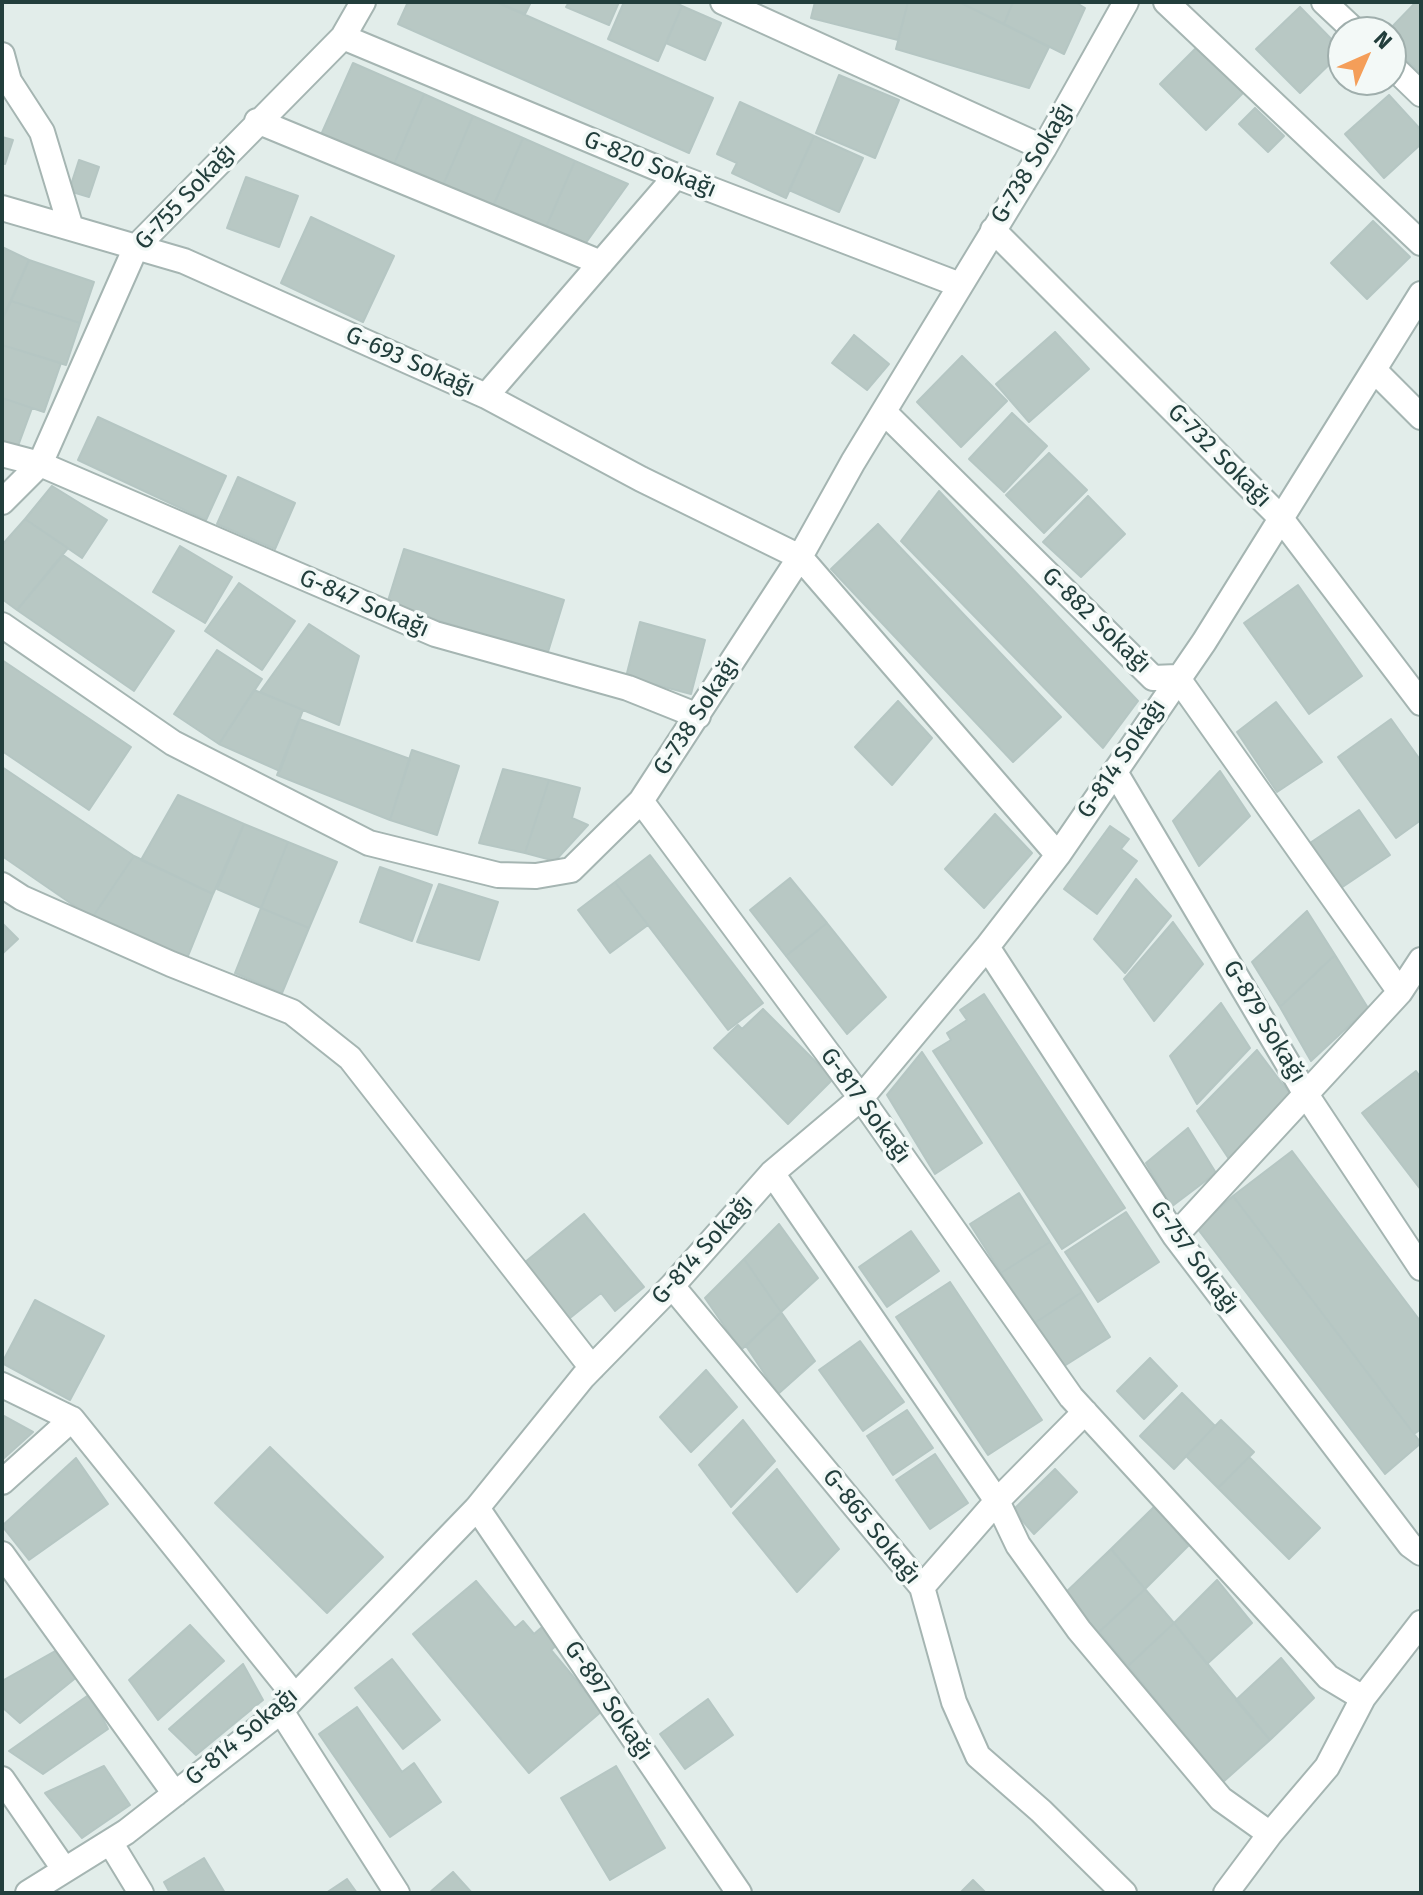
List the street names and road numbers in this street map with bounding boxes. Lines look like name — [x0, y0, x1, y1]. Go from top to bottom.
street label: G-738 Sokağı — [986, 97, 1080, 229]
street label: G-820 Sokağı — [579, 125, 721, 205]
street label: G-755 Sokağı — [129, 138, 243, 256]
street label: G-693 Sokağı — [341, 321, 479, 403]
street label: G-732 Sokağı — [1161, 398, 1277, 514]
street label: G-882 Sokağı — [1036, 562, 1156, 680]
street label: G-847 Sokağı — [295, 564, 433, 644]
street label: G-738 Sokağı — [648, 651, 746, 781]
street label: G-814 Sokağı — [1071, 694, 1173, 824]
street label: G-879 Sokağı — [1216, 955, 1312, 1089]
street label: G-817 Sokağı — [813, 1043, 917, 1169]
street label: G-814 Sokağı — [646, 1189, 760, 1311]
street label: G-757 Sokağı — [1143, 1196, 1245, 1320]
street label: G-865 Sokağı — [816, 1463, 926, 1591]
street label: G-897 Sokağı — [557, 1636, 659, 1766]
street label: G-814 Sokağı — [180, 1682, 304, 1792]

